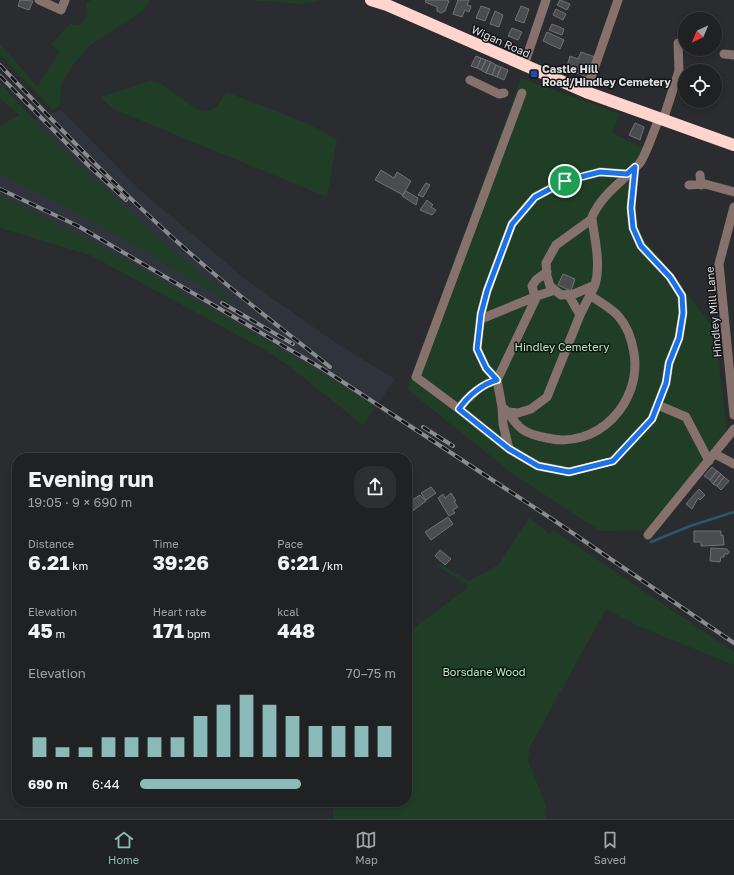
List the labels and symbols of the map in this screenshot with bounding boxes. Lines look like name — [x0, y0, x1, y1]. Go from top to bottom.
north arrow — [678, 12, 722, 56]
street label: Wigan Road — [470, 22, 532, 60]
place label: Castle Hill Road/Hindley Cemetery — [542, 62, 671, 88]
marker: Castle Hill Road/Hindley Cemetery — [529, 69, 539, 79]
pin — [548, 164, 582, 198]
street label: Hindley Mill Lane — [703, 266, 723, 358]
park label: Hindley Cemetery — [515, 340, 609, 353]
park label: Borsdane Wood — [442, 665, 526, 678]

